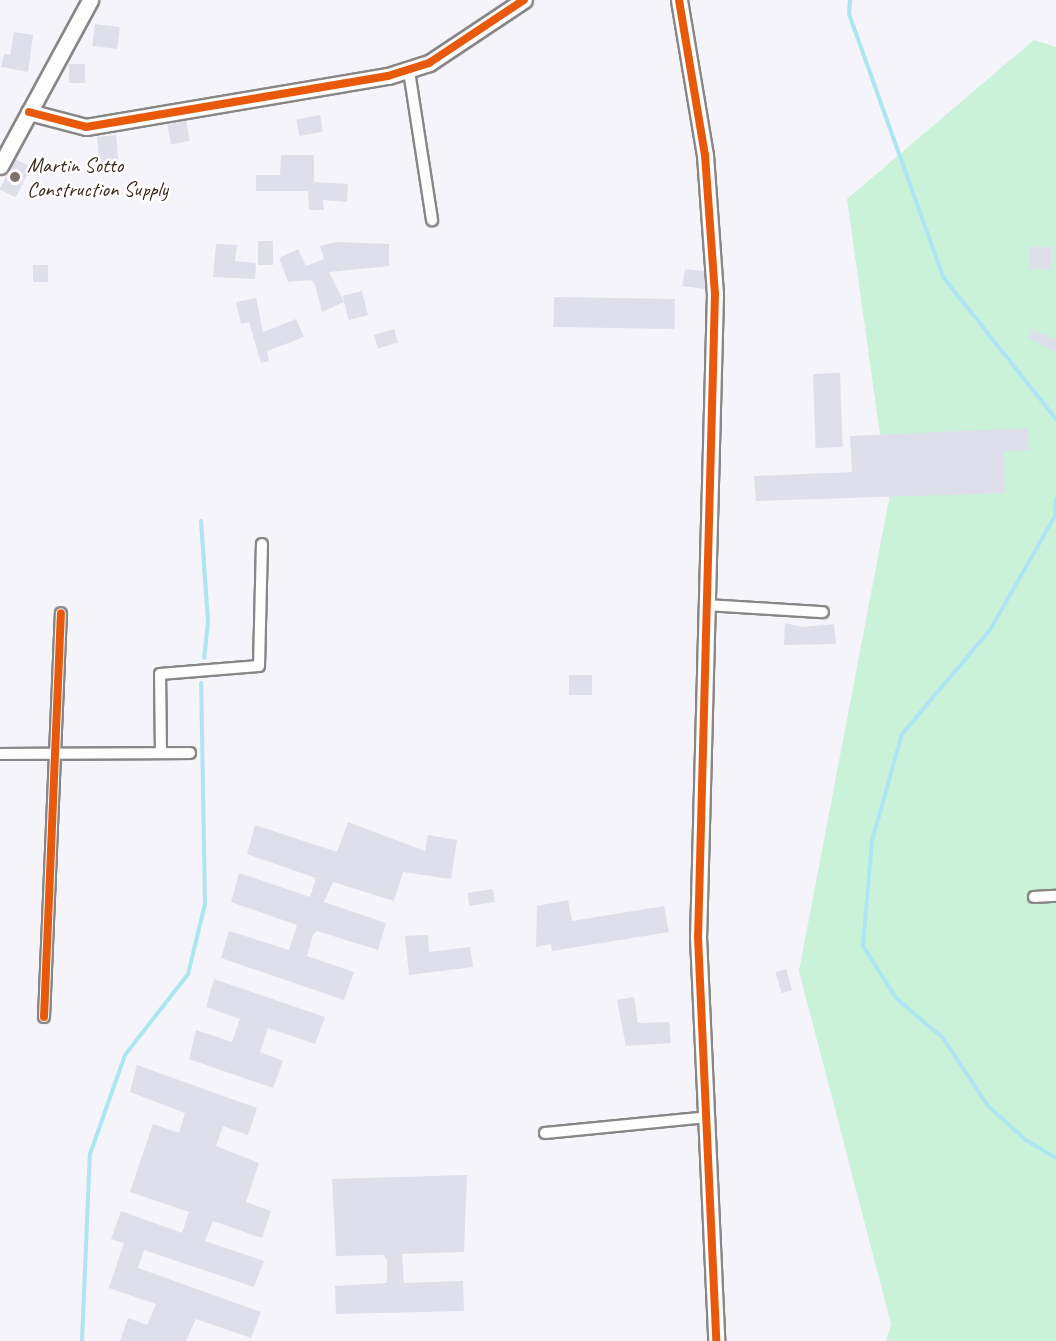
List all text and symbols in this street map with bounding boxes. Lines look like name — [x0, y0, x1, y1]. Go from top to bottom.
place label: Martin Sotto Construction Supply — [27, 152, 168, 202]
marker: Martin Sotto Construction Supply — [8, 170, 22, 184]

